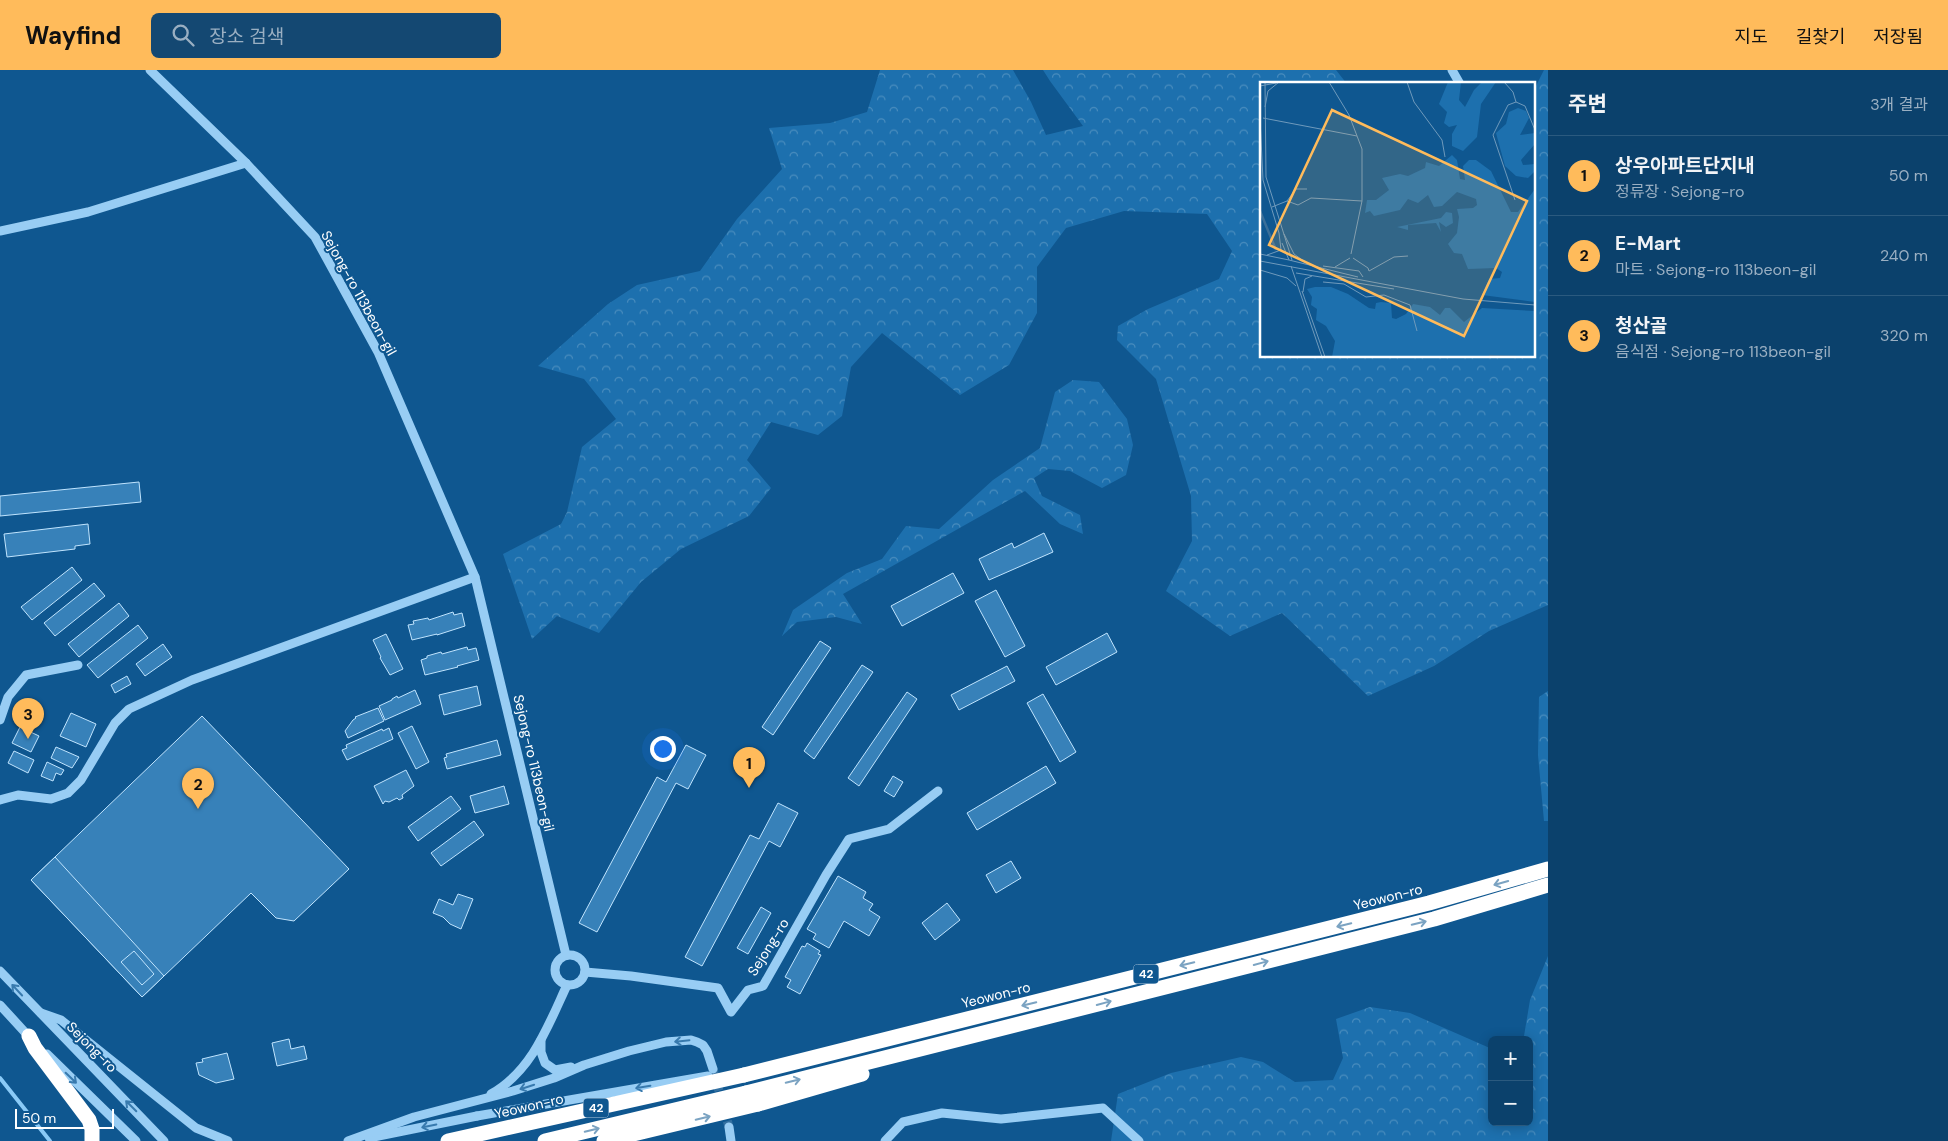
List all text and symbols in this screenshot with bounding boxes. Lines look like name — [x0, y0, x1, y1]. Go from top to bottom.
search box — [151, 13, 501, 58]
text: Wayfind — [25, 20, 121, 51]
icon: search — [169, 21, 197, 49]
text: 장소 검색 — [209, 24, 284, 49]
text: 지도 — [1735, 25, 1768, 49]
text: 길찾기 — [1796, 25, 1845, 49]
text: 저장됨 — [1873, 25, 1923, 49]
inset map — [1260, 82, 1536, 358]
text: 주변 — [1568, 90, 1607, 118]
text: 3개 결과 — [1870, 94, 1928, 115]
text: 상우아파트단지내 — [1615, 153, 1755, 178]
text: 1 — [1581, 165, 1587, 186]
text: 50 m — [1889, 165, 1928, 186]
text: 정류장 · Sejong-ro — [1615, 181, 1744, 202]
street label: Sejong-ro 113beon-gil — [317, 227, 401, 359]
text: E-Mart — [1615, 231, 1681, 256]
text: 2 — [1579, 245, 1589, 266]
text: 240 m — [1880, 245, 1928, 266]
text: 마트 · Sejong-ro 113beon-gil — [1615, 259, 1816, 280]
text: 청산골 — [1615, 313, 1667, 338]
text: 3 — [1579, 325, 1589, 346]
text: 320 m — [1880, 325, 1928, 346]
text: 음식점 · Sejong-ro 113beon-gil — [1615, 341, 1831, 362]
street label: Sejong-ro 113beon-gil — [509, 693, 559, 833]
pin: 3 — [12, 698, 44, 739]
your location — [650, 736, 676, 762]
pin: 1 — [733, 747, 765, 788]
pin: 2 — [182, 768, 214, 809]
one-way arrow — [1494, 878, 1510, 888]
street label: Yeowon-ro — [1352, 880, 1424, 914]
street label: Sejong-ro — [743, 915, 793, 979]
one-way arrow — [1410, 918, 1426, 927]
one-way arrow — [1337, 921, 1353, 930]
one-way arrow — [1253, 957, 1269, 967]
one-way arrow — [1179, 960, 1195, 969]
road number: 42 — [1134, 964, 1158, 984]
street label: Yeowon-ro — [960, 978, 1032, 1012]
one-way arrow — [11, 983, 23, 996]
one-way arrow — [1095, 998, 1111, 1008]
one-way arrow — [1022, 1000, 1038, 1009]
street label: Sejong-ro — [63, 1018, 121, 1076]
one-way arrow — [674, 1036, 690, 1046]
map controls — [1488, 1036, 1533, 1126]
button: + — [1488, 1036, 1533, 1081]
one-way arrow — [65, 1071, 77, 1084]
one-way arrow — [785, 1076, 801, 1085]
button: − — [1488, 1081, 1533, 1126]
one-way arrow — [519, 1082, 535, 1092]
one-way arrow — [636, 1083, 652, 1093]
street label: Yeowon-ro — [493, 1089, 565, 1123]
road number: 42 — [584, 1098, 608, 1118]
one-way arrow — [124, 1100, 137, 1112]
scale bar — [15, 1106, 114, 1129]
text: 50 m — [22, 1109, 56, 1127]
one-way arrow — [694, 1113, 710, 1122]
one-way arrow — [422, 1122, 438, 1131]
one-way arrow — [584, 1125, 600, 1134]

